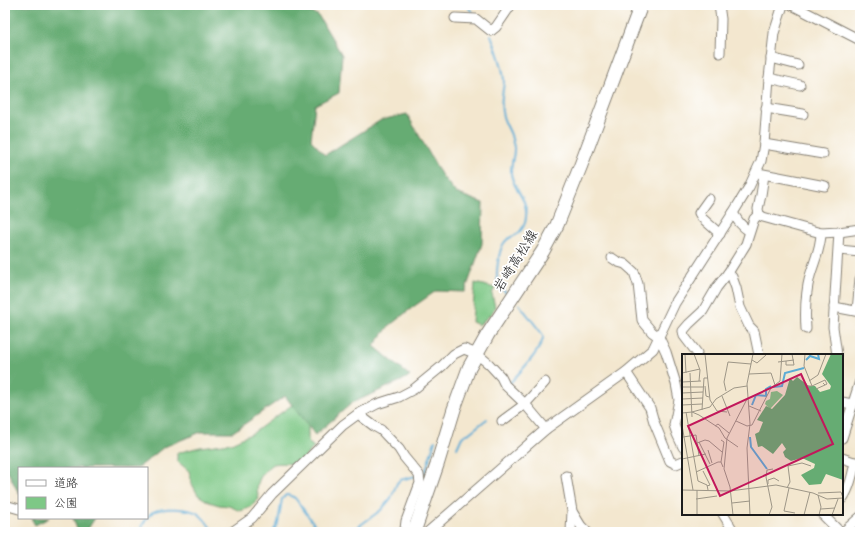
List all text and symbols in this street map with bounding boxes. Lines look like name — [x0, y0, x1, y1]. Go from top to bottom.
street label: 岩崎高松線 — [488, 225, 544, 297]
inset map — [682, 354, 843, 515]
legend — [18, 467, 148, 519]
text: 道路 — [54, 474, 78, 493]
text: 公園 — [54, 494, 78, 513]

